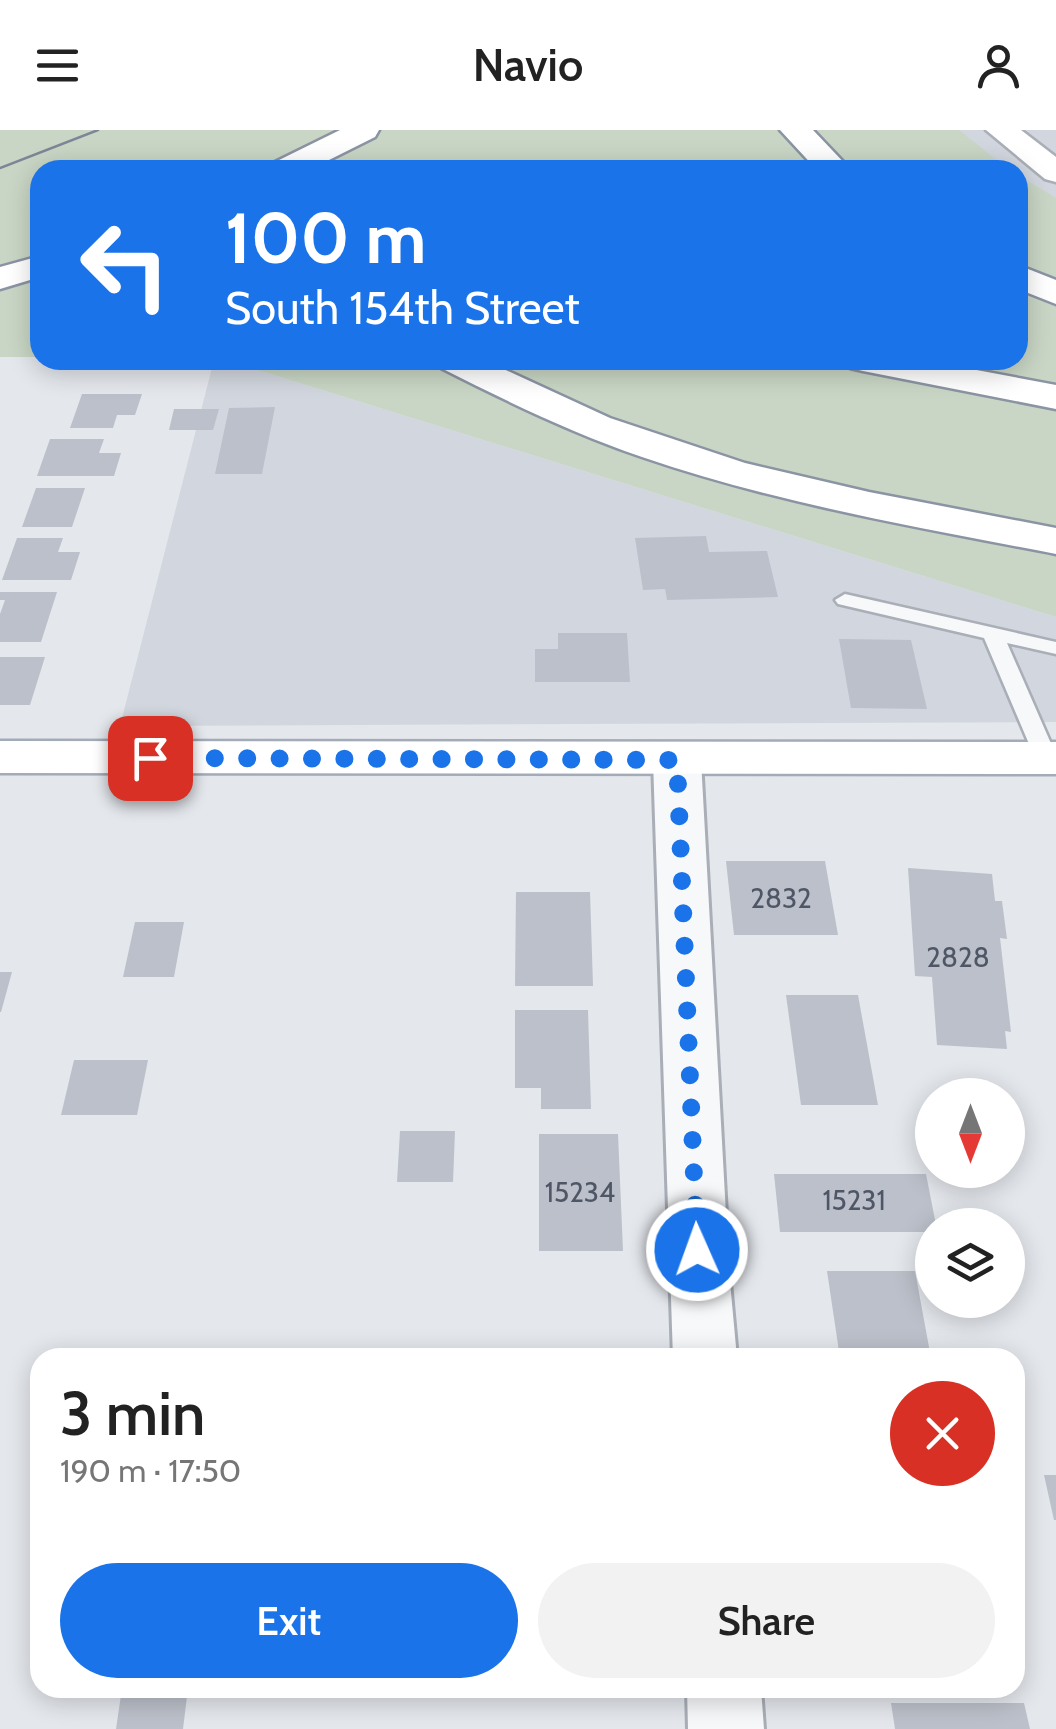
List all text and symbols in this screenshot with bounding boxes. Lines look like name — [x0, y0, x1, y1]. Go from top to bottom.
icon: menu — [30, 38, 85, 93]
text: Navio — [473, 38, 583, 92]
icon: person — [971, 38, 1026, 93]
text: 100 m — [225, 195, 426, 281]
icon: left — [60, 200, 190, 330]
text: South 154th Street — [225, 281, 580, 335]
pin — [108, 716, 193, 801]
icon: arrive — [123, 731, 178, 786]
house number: 2832 — [750, 881, 812, 915]
house number: 2828 — [926, 940, 990, 974]
north arrow — [915, 1078, 1025, 1188]
map controls — [915, 1078, 1025, 1318]
house number: 15234 — [545, 1175, 615, 1209]
house number: 15231 — [822, 1183, 886, 1217]
position arrow — [645, 1198, 749, 1302]
button: layers — [915, 1208, 1025, 1318]
text: 3 min — [60, 1377, 205, 1450]
button: close — [890, 1381, 995, 1486]
text: 190 m · 17:50 — [60, 1451, 241, 1490]
button: Exit — [60, 1563, 518, 1678]
button: Share — [538, 1563, 995, 1678]

